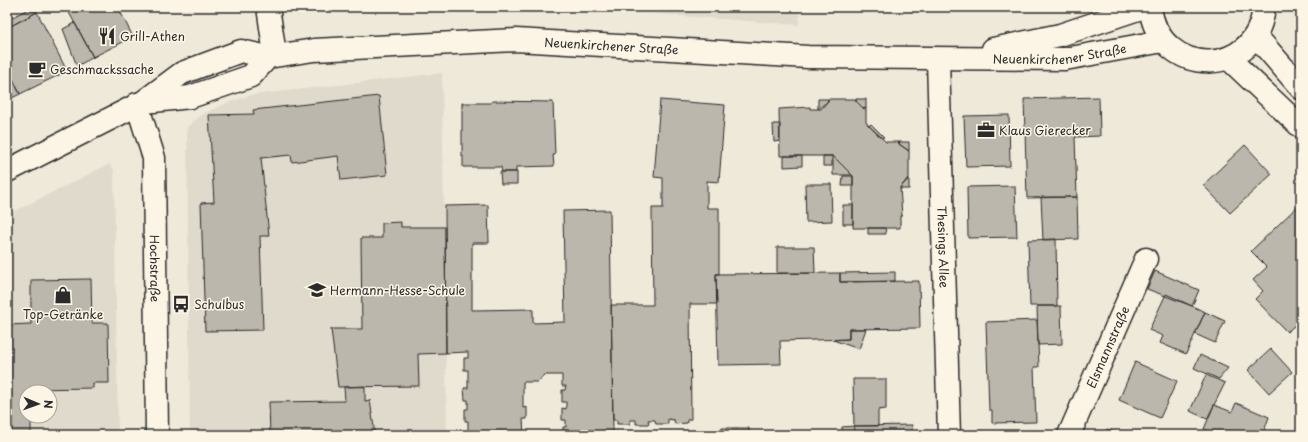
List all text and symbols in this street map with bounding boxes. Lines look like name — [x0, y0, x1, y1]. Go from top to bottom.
restaurant icon: Grill-Athen — [97, 26, 117, 46]
place label: Grill-Athen — [120, 27, 185, 45]
street label: Neuenkirchener Straße — [544, 33, 679, 58]
street label: Neuenkirchener Straße — [993, 39, 1128, 68]
cafe icon: Geschmackssache — [27, 59, 47, 79]
place label: Geschmackssache — [50, 60, 154, 78]
office icon: Klaus Gierecker — [976, 120, 996, 140]
place label: Klaus Gierecker — [999, 121, 1091, 139]
street label: Thesings Allee — [933, 206, 954, 289]
street label: Hochstraße — [146, 235, 165, 302]
school or university icon: Hermann-Hesse-Schule — [307, 280, 327, 300]
place label: Hermann-Hesse-Schule — [330, 281, 465, 299]
shop icon: Top-Getränke — [53, 285, 73, 305]
bus stop icon: Schulbus — [171, 294, 191, 314]
place label: Schulbus — [194, 295, 245, 313]
street label: Elsmannstraße — [1082, 303, 1133, 391]
place label: Top-Getränke — [23, 305, 104, 323]
north arrow — [18, 384, 58, 424]
text: N — [40, 400, 57, 409]

